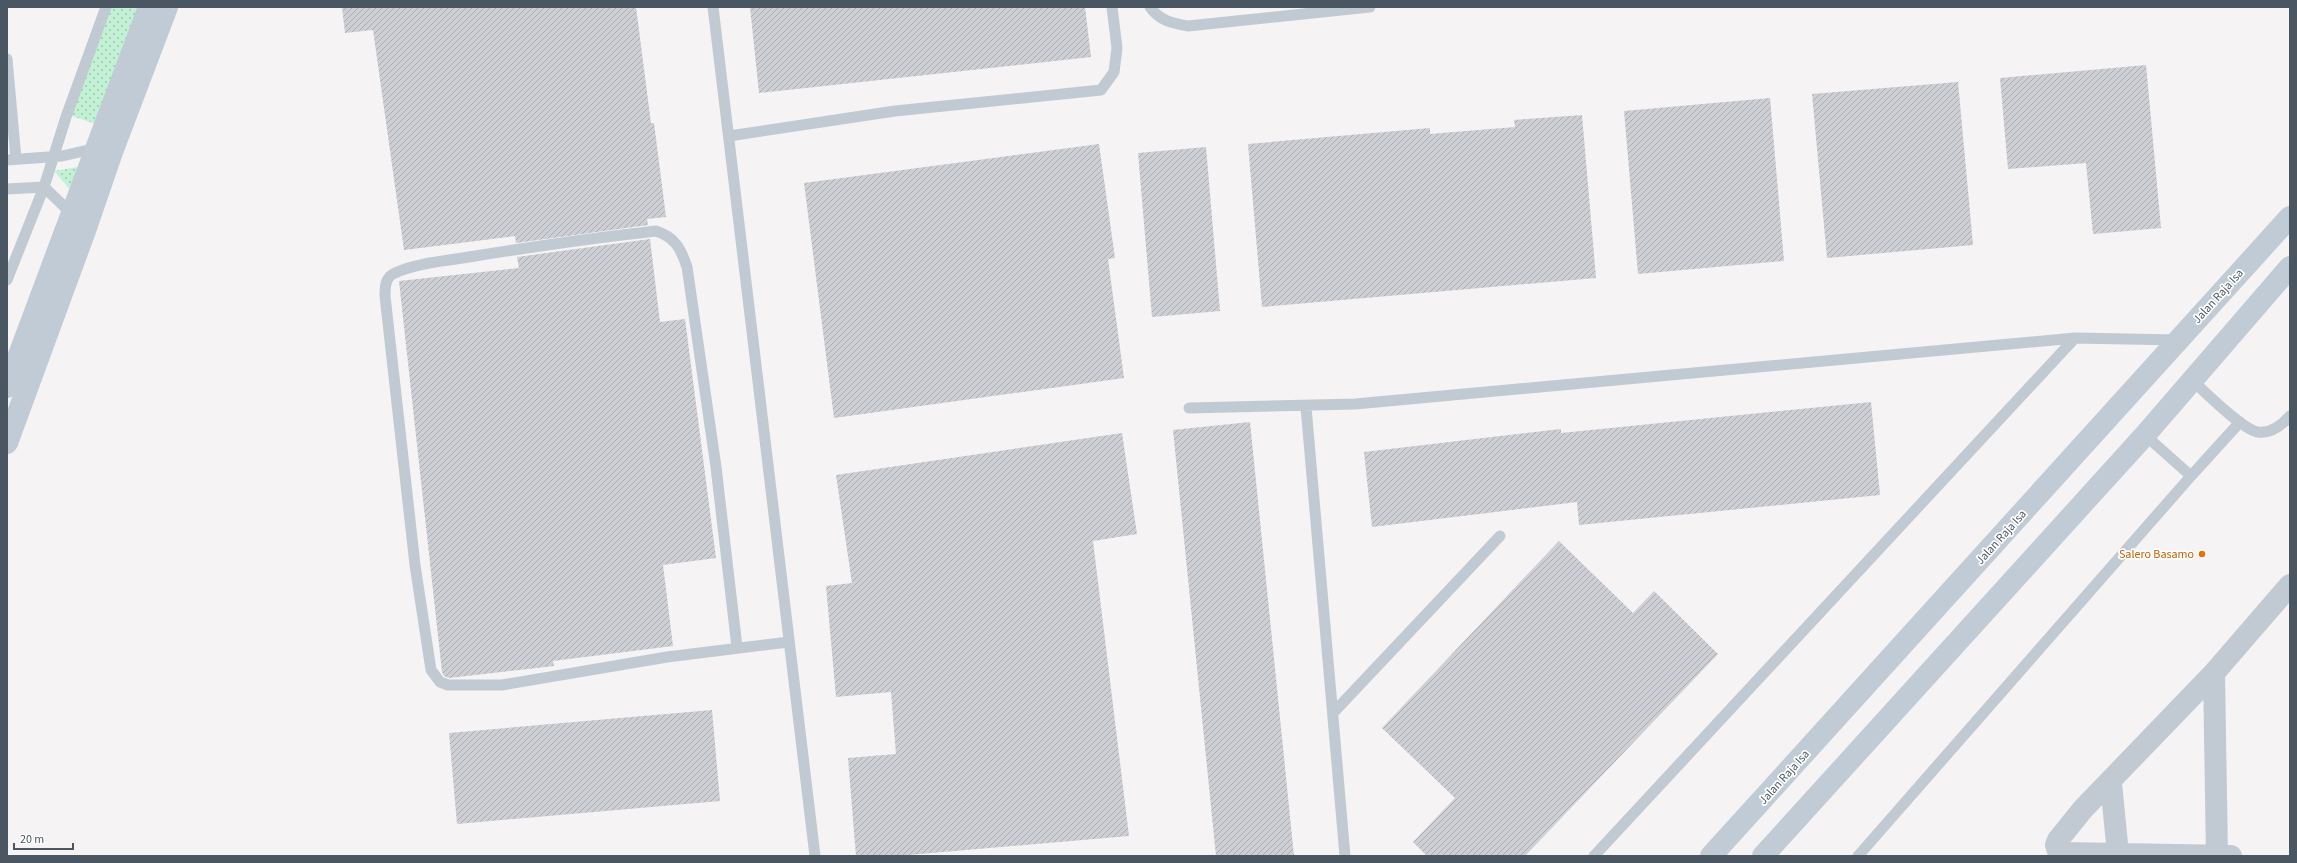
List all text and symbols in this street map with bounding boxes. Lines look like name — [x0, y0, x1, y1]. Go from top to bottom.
street label: Jalan Raja Isa — [2189, 265, 2248, 327]
street label: Jalan Raja Isa — [1972, 506, 2031, 568]
place label: Salero Basamo — [2119, 546, 2194, 563]
marker: Salero Basamo — [2197, 549, 2207, 559]
street label: Jalan Raja Isa — [1755, 746, 1814, 808]
scale bar — [14, 825, 73, 851]
text: 20 m — [20, 831, 44, 848]

